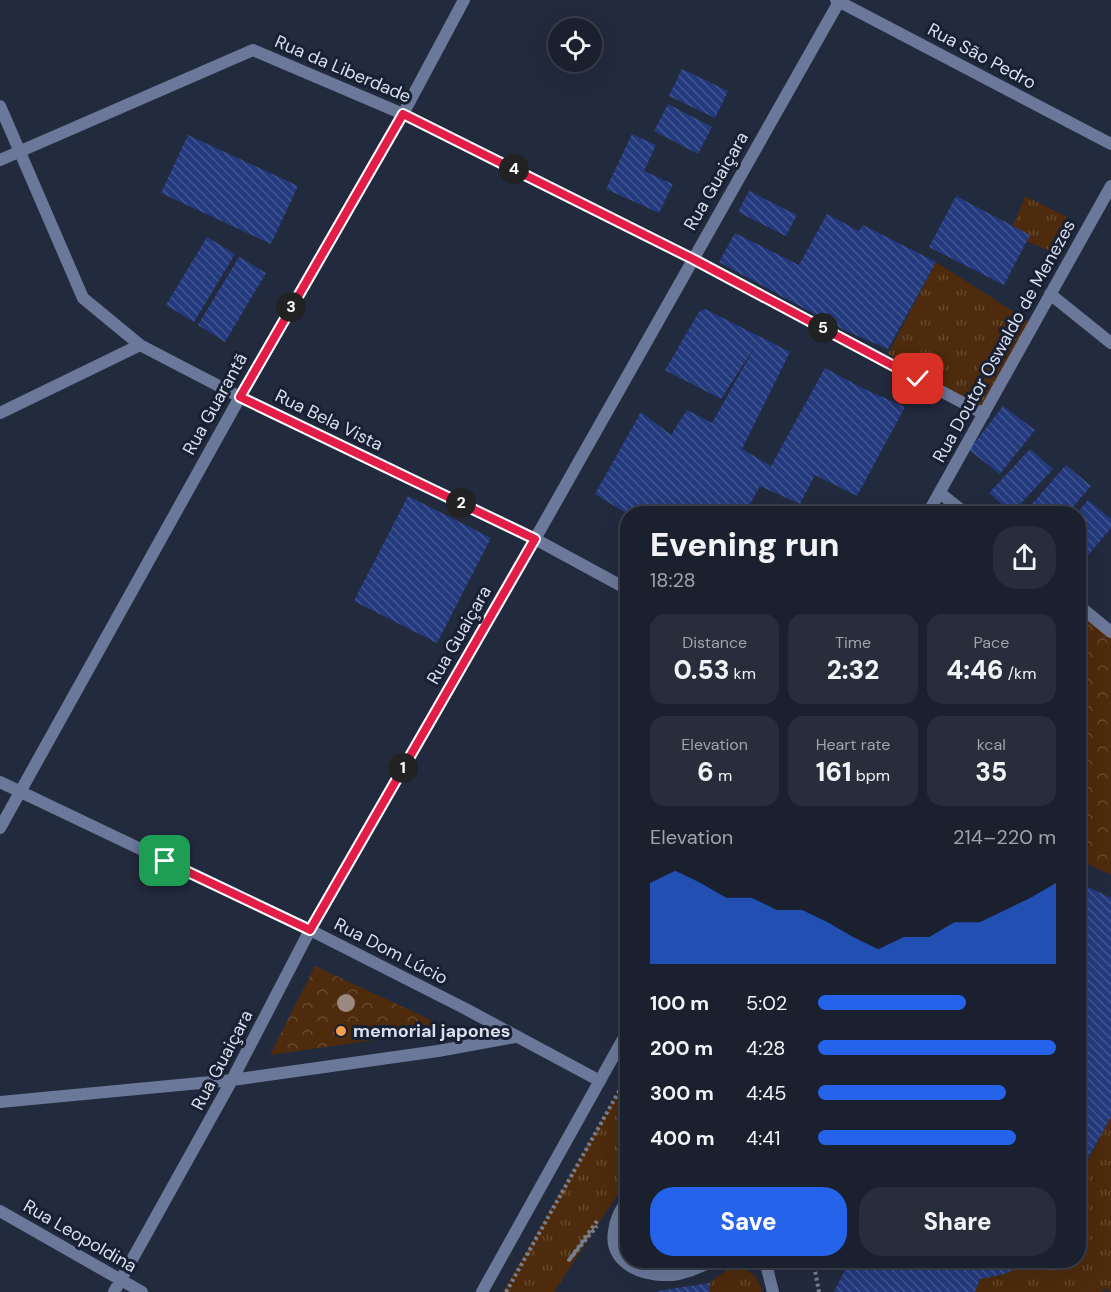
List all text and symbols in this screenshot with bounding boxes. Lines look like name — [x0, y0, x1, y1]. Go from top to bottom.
street label: Rua São Pedro — [924, 17, 1040, 95]
map controls — [548, 18, 602, 72]
button: locate — [548, 18, 602, 72]
street label: Rua da Liberdade — [271, 29, 415, 109]
street label: Rua Guaiçara — [678, 127, 754, 235]
pin: 4 — [499, 154, 529, 184]
text: 4 — [509, 158, 519, 179]
street label: Rua Doutor Oswaldo de Menezes — [927, 215, 1081, 467]
pin: 3 — [276, 292, 306, 322]
text: 3 — [286, 296, 296, 317]
pin: 5 — [808, 313, 838, 343]
text: 5 — [818, 317, 828, 338]
street label: Rua Guarantã — [177, 349, 253, 459]
pin — [892, 353, 943, 404]
icon: check — [901, 362, 934, 395]
street label: Rua Bela Vista — [271, 384, 387, 456]
pin: 2 — [446, 488, 476, 518]
text: 2 — [456, 492, 466, 513]
text: Evening run — [650, 523, 839, 566]
button: share — [993, 526, 1056, 589]
text: 18:28 — [650, 567, 696, 593]
street label: Rua Guaiçara — [421, 581, 497, 689]
text: Distance — [682, 632, 747, 653]
text: Time — [835, 632, 871, 653]
text: Pace — [973, 632, 1009, 653]
text: 0.53 — [673, 653, 729, 687]
text: 2:32 — [827, 653, 879, 687]
text: 4:46 — [946, 653, 1004, 687]
text: km — [729, 663, 756, 684]
text: /km — [1004, 663, 1036, 684]
text: Elevation — [681, 734, 748, 755]
text: Heart rate — [816, 734, 890, 755]
text: kcal — [977, 734, 1006, 755]
pin: 1 — [388, 753, 418, 783]
text: 6 — [697, 755, 714, 789]
text: 161 — [816, 755, 852, 789]
text: 35 — [975, 755, 1007, 789]
text: 1 — [400, 757, 406, 778]
text: m — [714, 765, 732, 786]
text: bpm — [852, 765, 890, 786]
text: Elevation — [650, 824, 733, 850]
text: 214–220 m — [953, 824, 1056, 850]
pin — [139, 835, 190, 886]
icon: arrive — [148, 844, 181, 877]
street label: Rua Dom Lúcio — [330, 912, 452, 990]
text: 100 m — [650, 990, 709, 1016]
text: 5:02 — [746, 990, 787, 1016]
street label: Rua Guaiçara — [186, 1006, 258, 1114]
place label: memorial japones — [353, 1019, 510, 1043]
marker: memorial japones — [334, 1024, 348, 1038]
text: 200 m — [650, 1035, 713, 1061]
text: 4:28 — [746, 1035, 786, 1061]
text: 300 m — [650, 1080, 714, 1106]
text: 4:45 — [746, 1080, 787, 1106]
text: 400 m — [650, 1125, 715, 1151]
text: 4:41 — [746, 1125, 781, 1151]
button: Save — [650, 1187, 847, 1256]
button: Share — [859, 1187, 1056, 1256]
street label: Rua Leopoldina — [19, 1194, 141, 1278]

